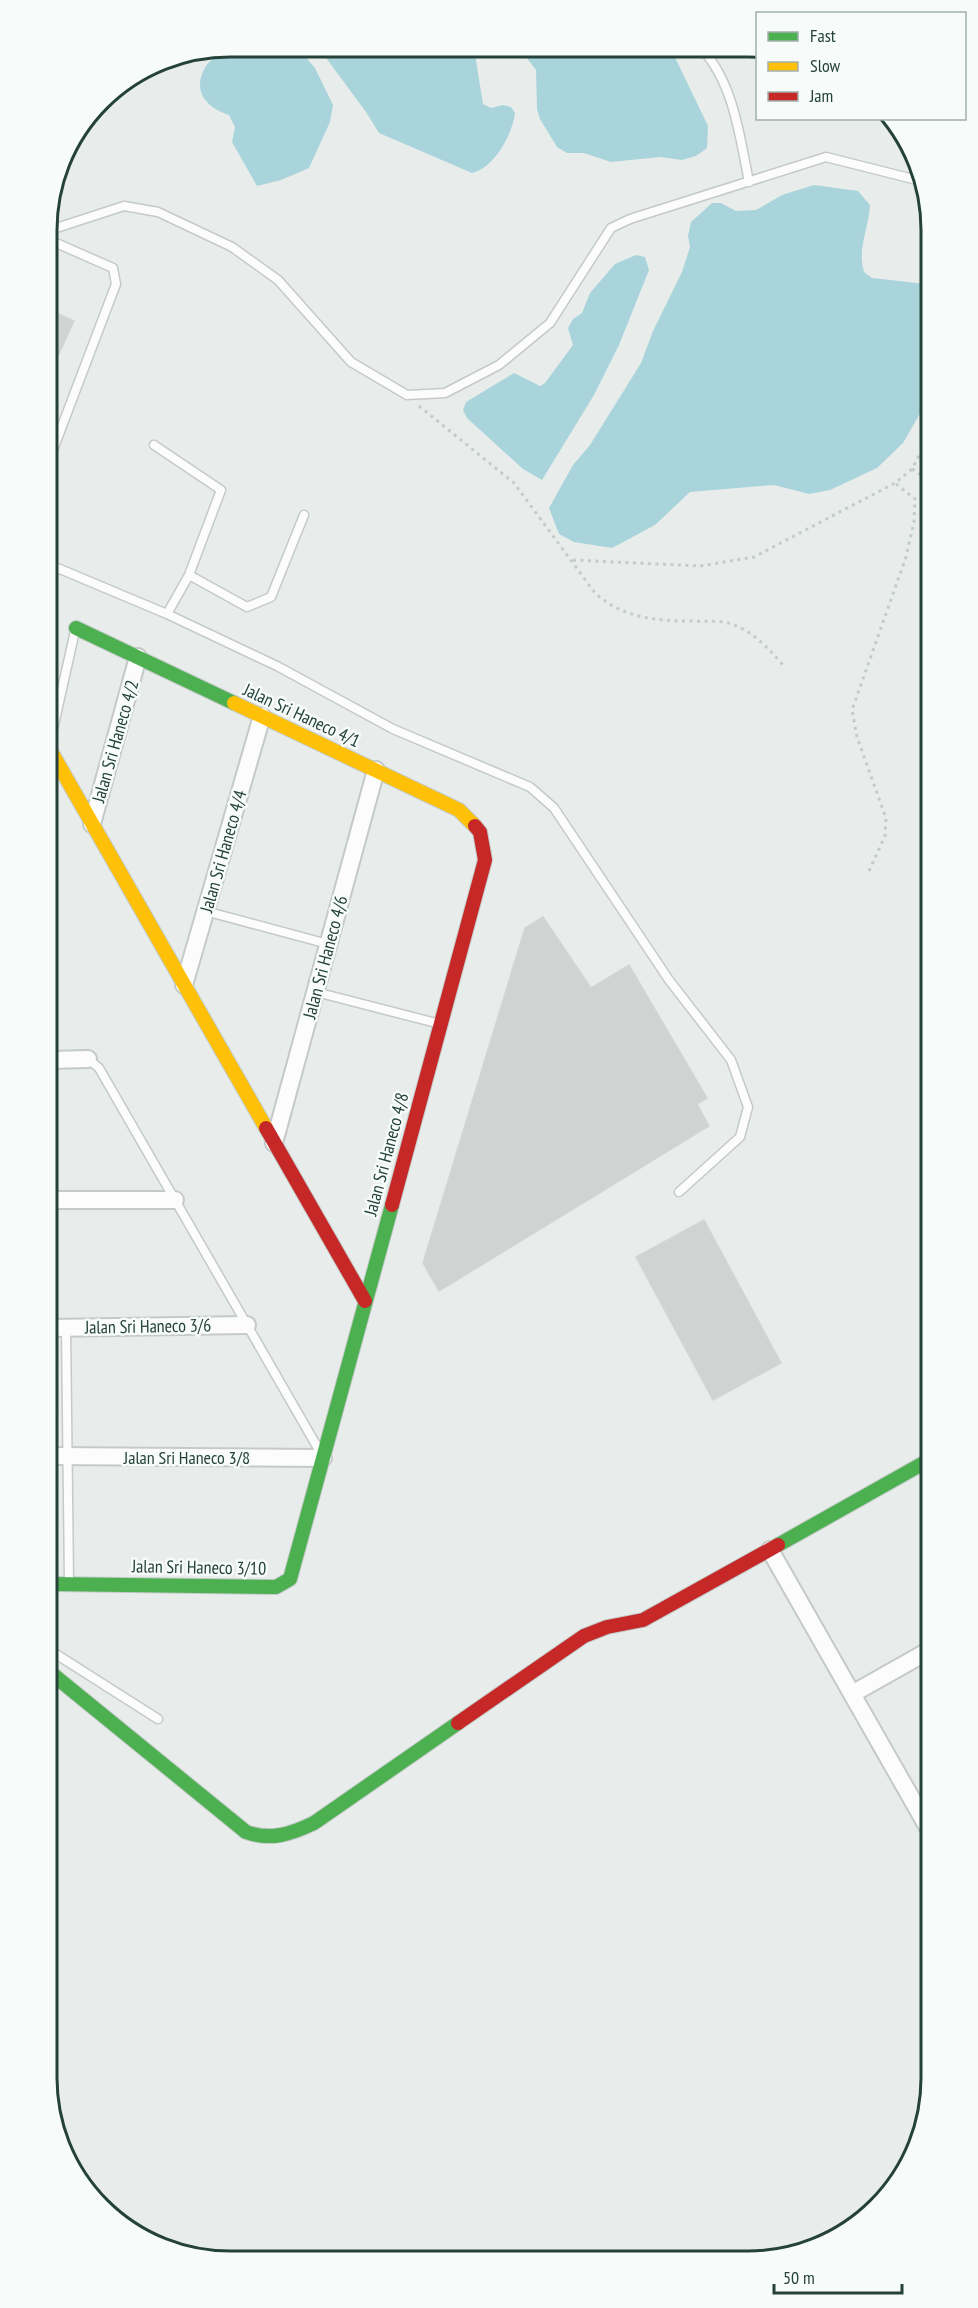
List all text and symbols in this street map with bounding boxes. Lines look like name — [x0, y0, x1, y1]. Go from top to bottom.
legend — [756, 12, 966, 120]
text: Fast — [810, 24, 836, 47]
text: Slow — [810, 54, 841, 77]
text: Jam — [809, 84, 833, 107]
street label: Jalan Sri Haneco 4/2 — [86, 677, 143, 806]
street label: Jalan Sri Haneco 4/1 — [239, 677, 364, 752]
street label: Jalan Sri Haneco 4/4 — [194, 787, 251, 916]
street label: Jalan Sri Haneco 4/6 — [297, 893, 352, 1022]
street label: Jalan Sri Haneco 4/8 — [358, 1090, 413, 1219]
street label: Jalan Sri Haneco 3/6 — [84, 1313, 211, 1339]
street label: Jalan Sri Haneco 3/8 — [123, 1446, 250, 1469]
street label: Jalan Sri Haneco 3/10 — [131, 1554, 266, 1580]
scale bar — [774, 2257, 902, 2295]
text: 50 m — [783, 2266, 815, 2289]

